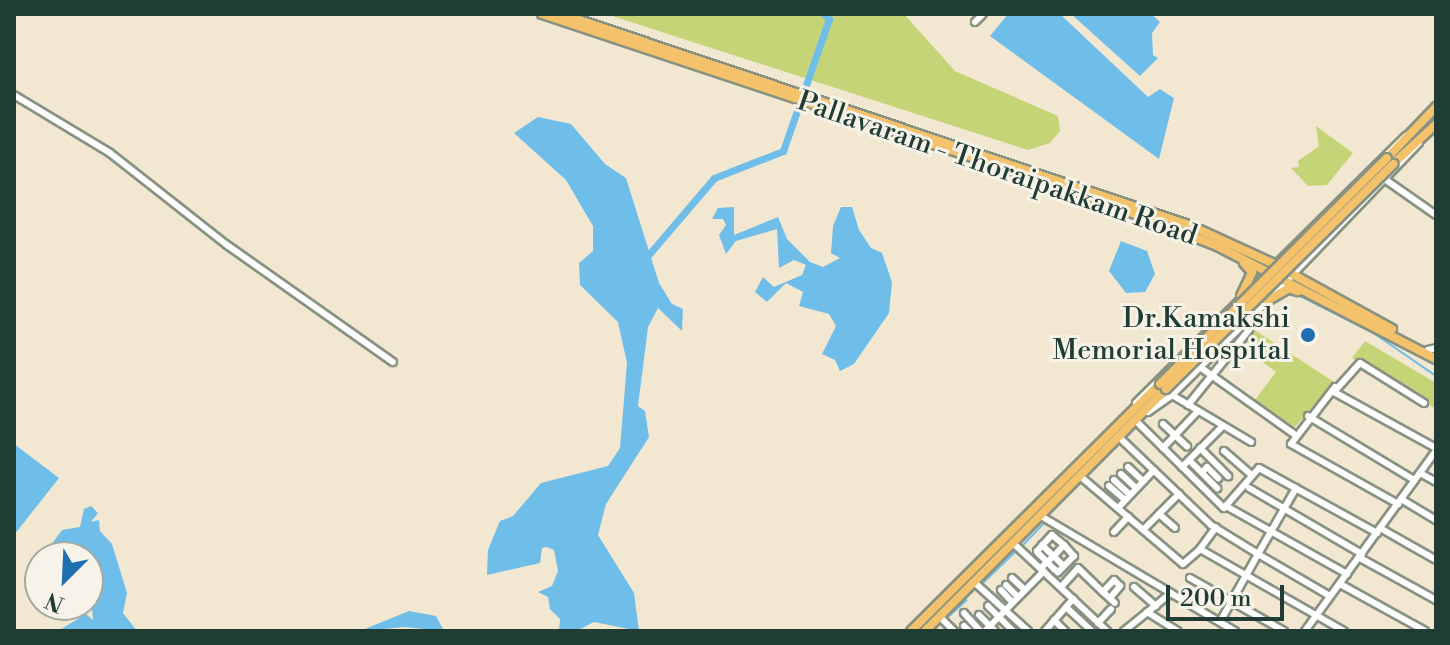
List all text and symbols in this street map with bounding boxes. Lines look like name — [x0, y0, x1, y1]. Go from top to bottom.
street label: Pallavaram - Thoraipakkam Road — [793, 85, 1201, 253]
place label: Dr.Kamakshi Memorial Hospital — [1052, 302, 1290, 368]
marker: Dr.Kamakshi Memorial Hospital — [1297, 324, 1319, 346]
north arrow — [24, 541, 104, 621]
scale bar — [1170, 569, 1288, 619]
text: 200 m — [1180, 584, 1251, 614]
text: N — [41, 586, 68, 617]

